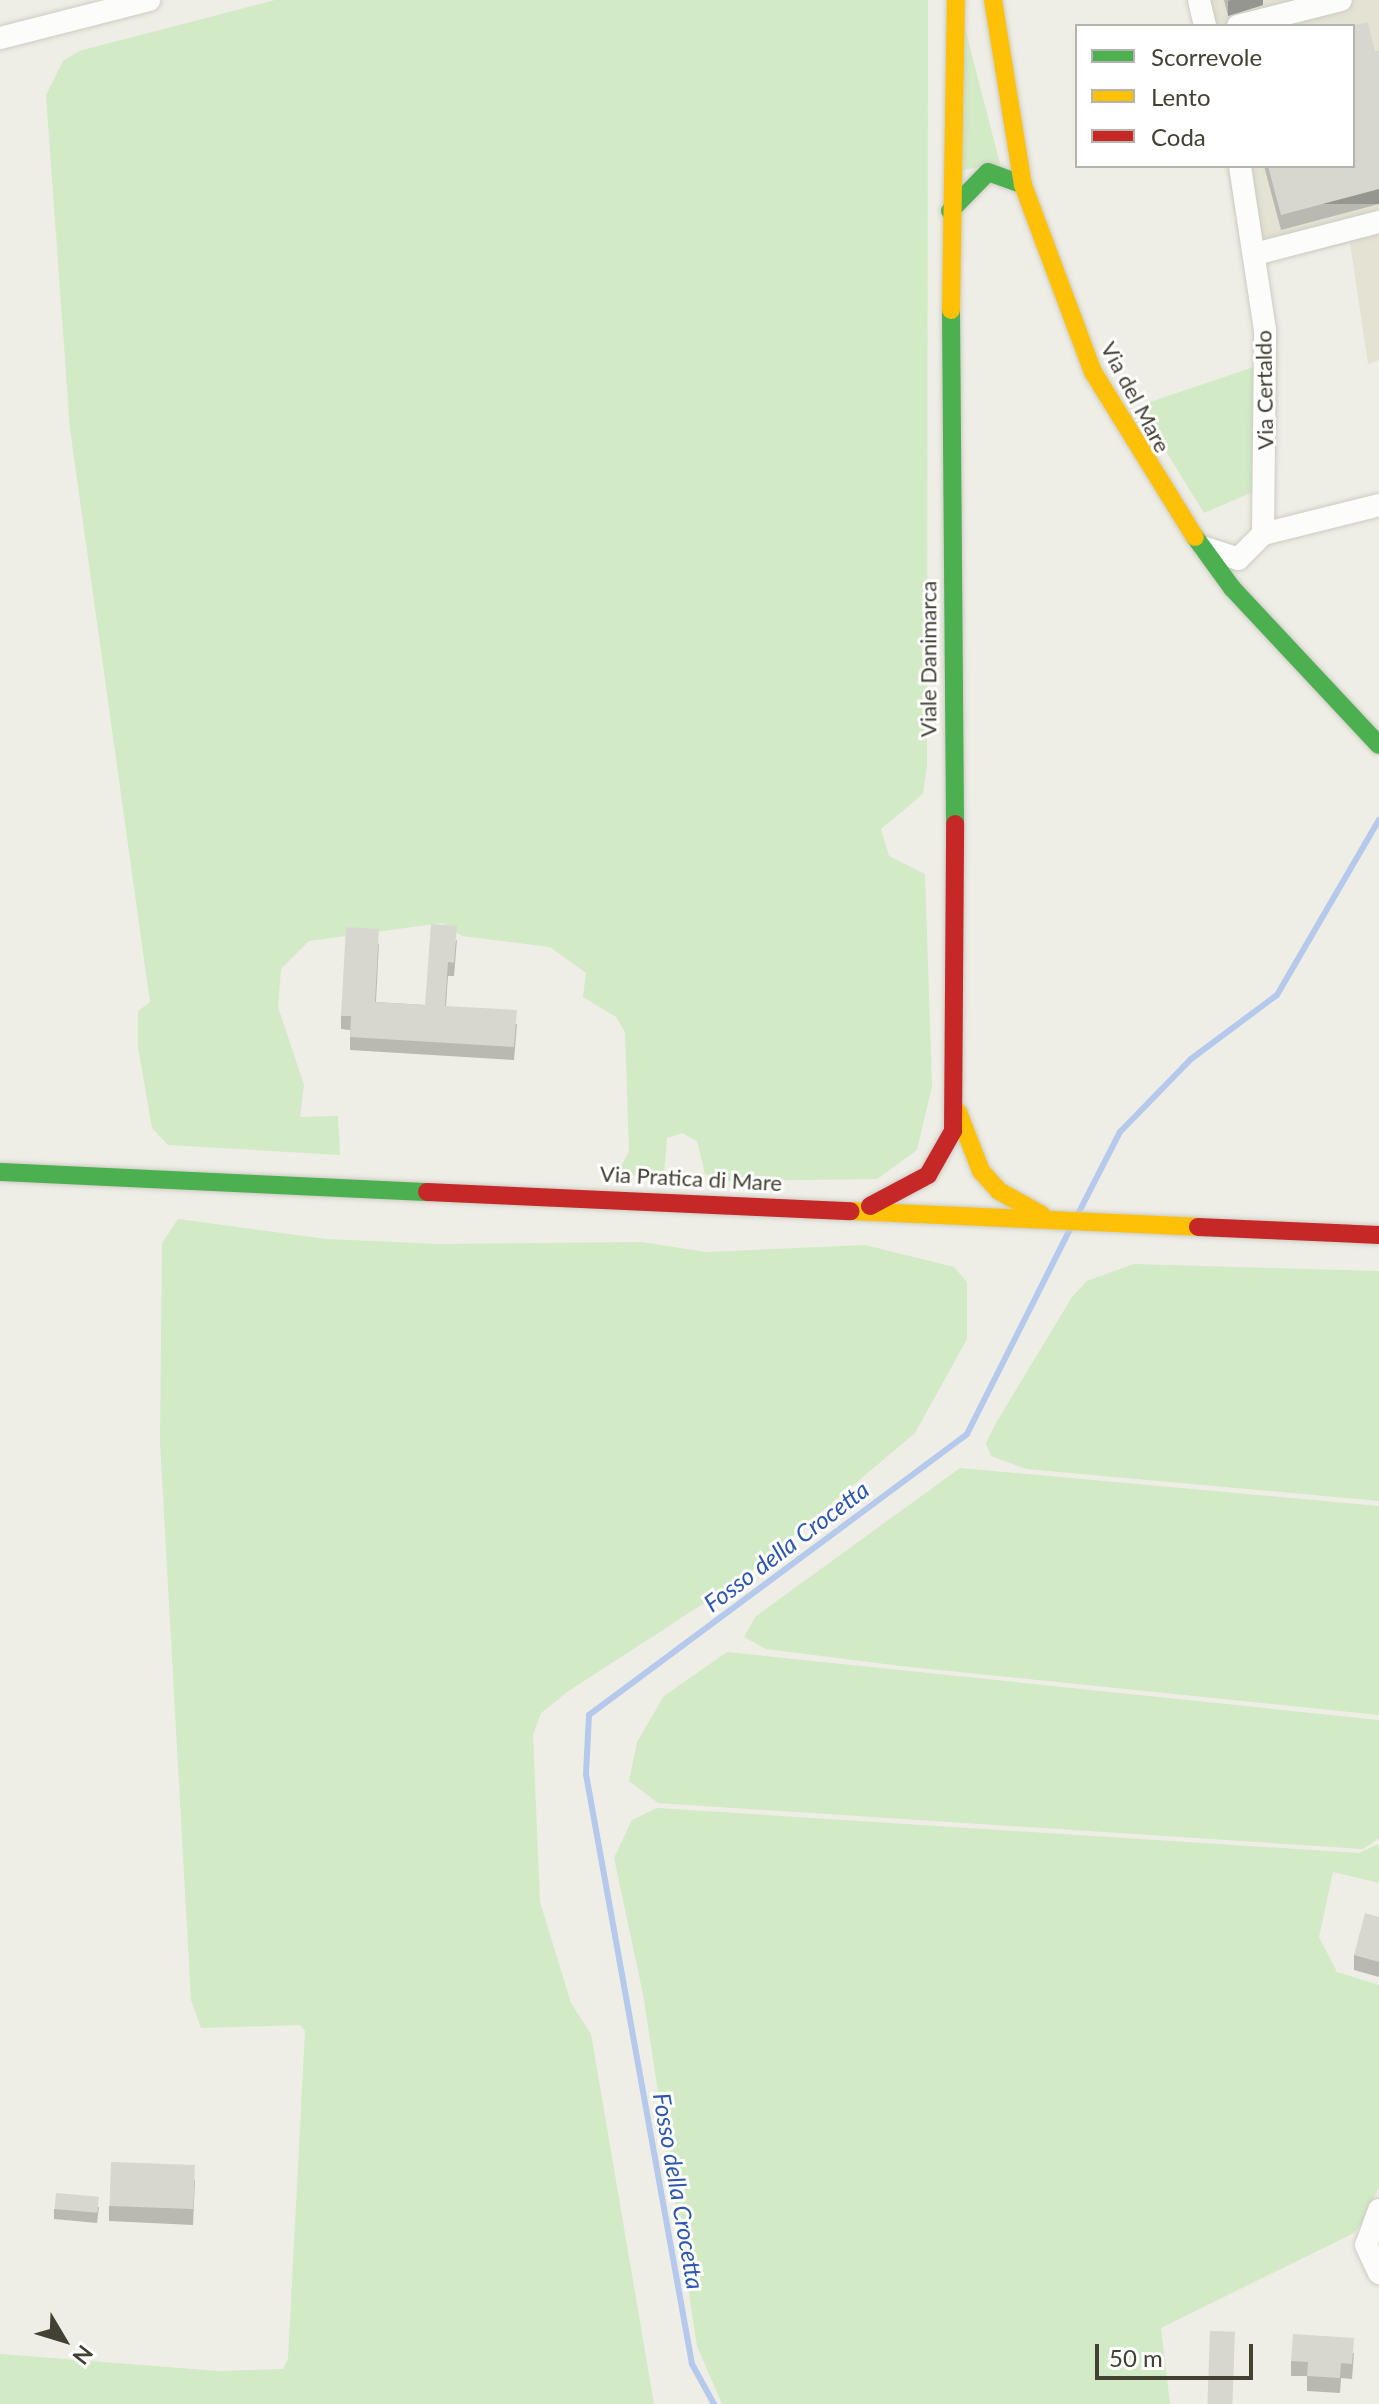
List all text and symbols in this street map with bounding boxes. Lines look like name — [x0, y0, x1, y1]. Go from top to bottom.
legend — [1075, 24, 1355, 168]
text: Scorrevole — [1151, 42, 1262, 71]
text: Lento — [1151, 82, 1211, 111]
text: Coda — [1151, 122, 1206, 151]
street label: Via Certaldo — [1250, 330, 1278, 450]
street label: Via del Mare — [1096, 337, 1176, 457]
street label: Viale Danimarca — [915, 581, 941, 737]
street label: Via Pratica di Mare — [599, 1160, 783, 1196]
water label: Fosso della Crocetta — [698, 1475, 874, 1617]
water label: Fosso della Crocetta — [648, 2090, 710, 2292]
north arrow — [24, 2300, 104, 2380]
scale bar — [1099, 2328, 1257, 2378]
text: N — [67, 2340, 99, 2370]
text: 50 m — [1109, 2343, 1163, 2372]

